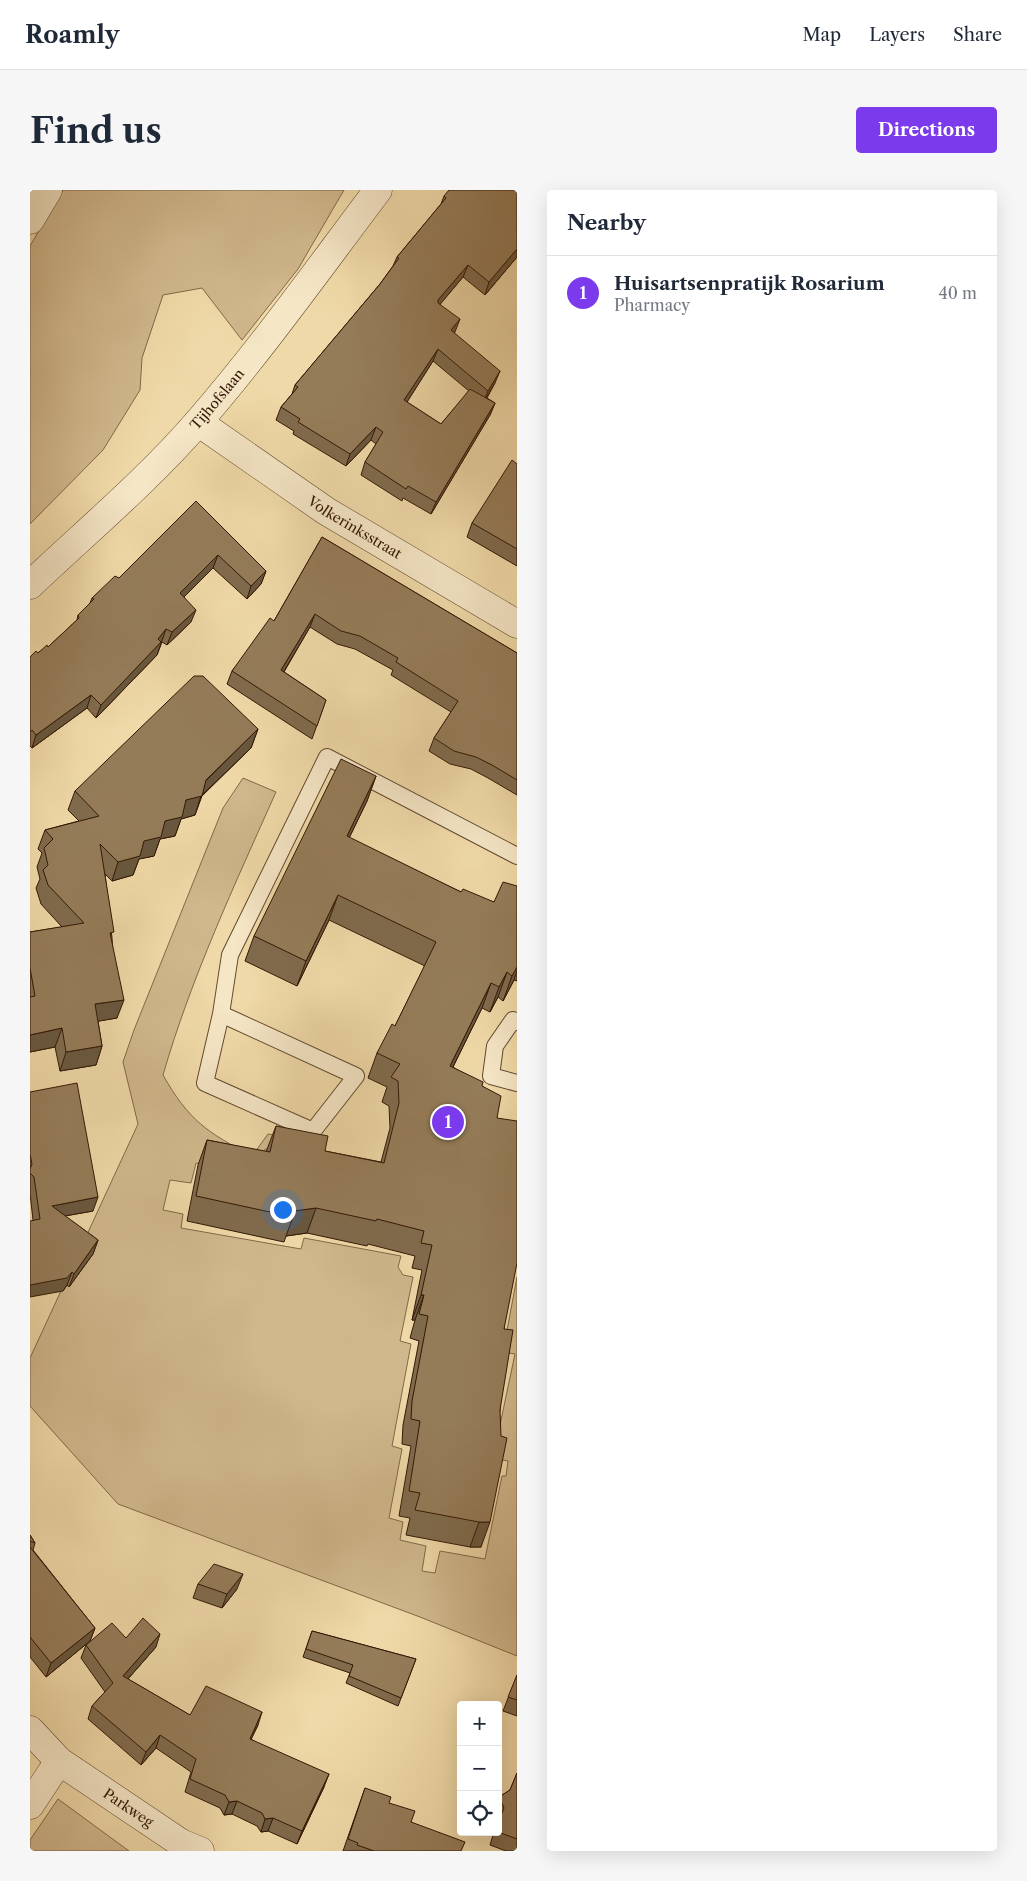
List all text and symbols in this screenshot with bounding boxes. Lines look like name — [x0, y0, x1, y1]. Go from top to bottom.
text: Roamly — [25, 20, 119, 49]
text: Map — [803, 24, 841, 46]
text: Layers — [869, 24, 925, 46]
text: Share — [953, 24, 1002, 46]
button: Directions — [856, 107, 997, 153]
text: Find us — [30, 109, 162, 152]
text: Nearby — [567, 210, 646, 235]
text: Huisartsenpratijk Rosarium — [614, 272, 885, 295]
text: 1 — [579, 283, 587, 303]
text: 40 m — [938, 283, 977, 303]
text: Pharmacy — [614, 295, 690, 315]
street label: Tijhofslaan — [186, 365, 248, 434]
street label: Volkerinksstraat — [303, 491, 405, 563]
pin: 1 — [432, 1103, 464, 1141]
your location — [270, 1197, 296, 1223]
map controls — [457, 1701, 502, 1836]
button: + — [457, 1701, 502, 1746]
button: − — [457, 1746, 502, 1791]
street label: Parkweg — [100, 1784, 157, 1831]
button: locate — [457, 1791, 502, 1836]

